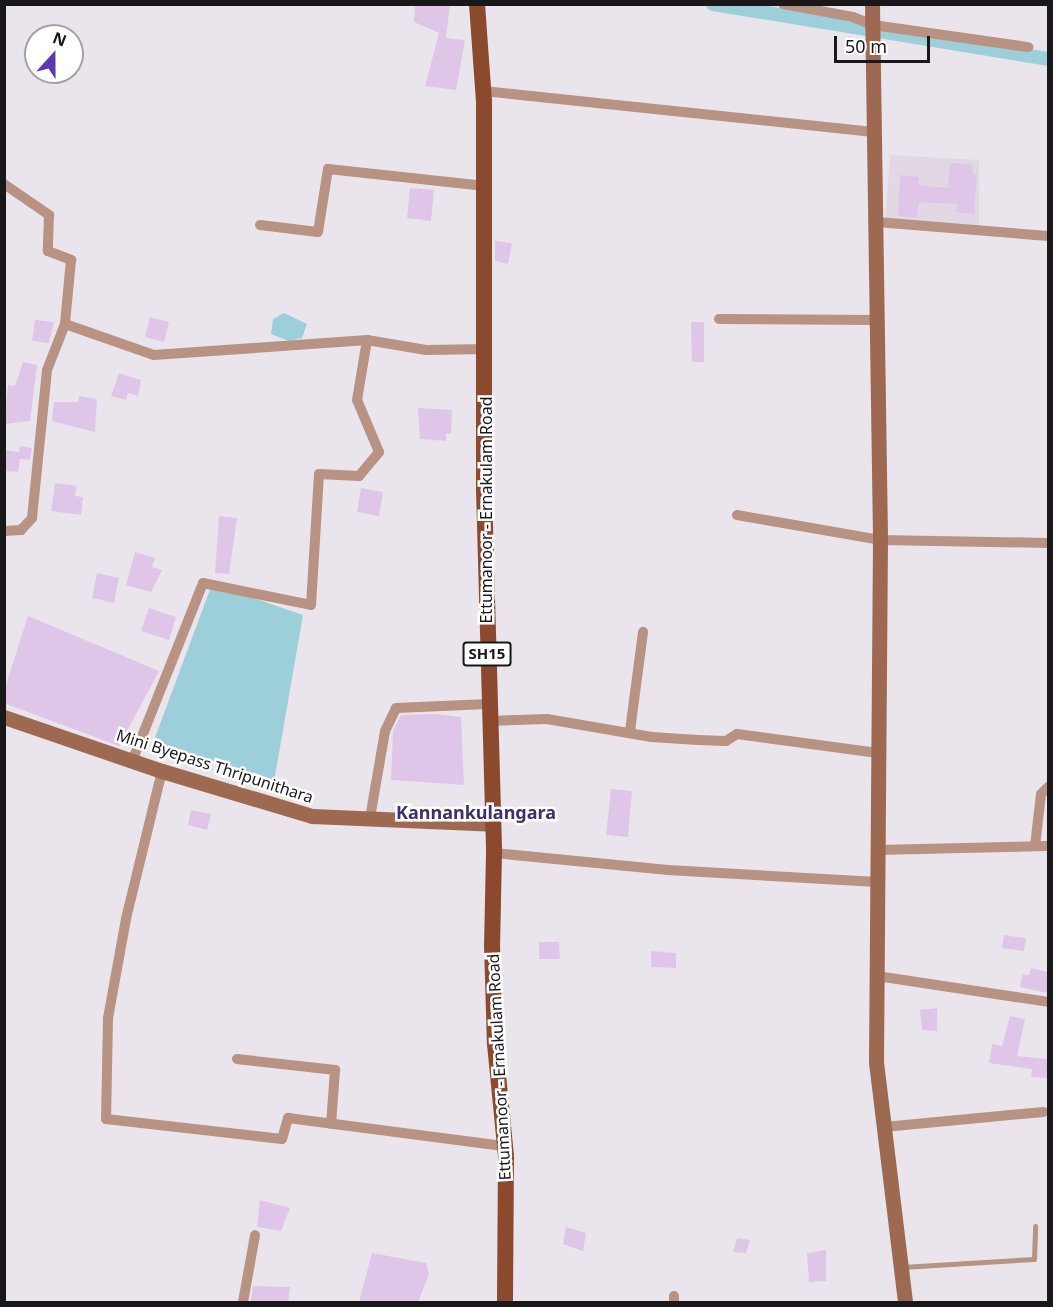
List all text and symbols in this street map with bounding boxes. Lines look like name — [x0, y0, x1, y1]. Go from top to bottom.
north arrow — [24, 24, 84, 84]
scale bar — [837, 24, 933, 62]
text: N — [50, 26, 70, 52]
text: 50 m — [845, 34, 887, 58]
street label: Ettumanoor - Ernakulam Road — [476, 396, 496, 624]
road number: SH15 — [462, 642, 512, 666]
street label: Mini Byepass Thripunithara — [114, 725, 316, 807]
district label: Kannankulangara — [396, 801, 556, 823]
street label: Ettumanoor - Ernakulam Road — [483, 953, 515, 1181]

